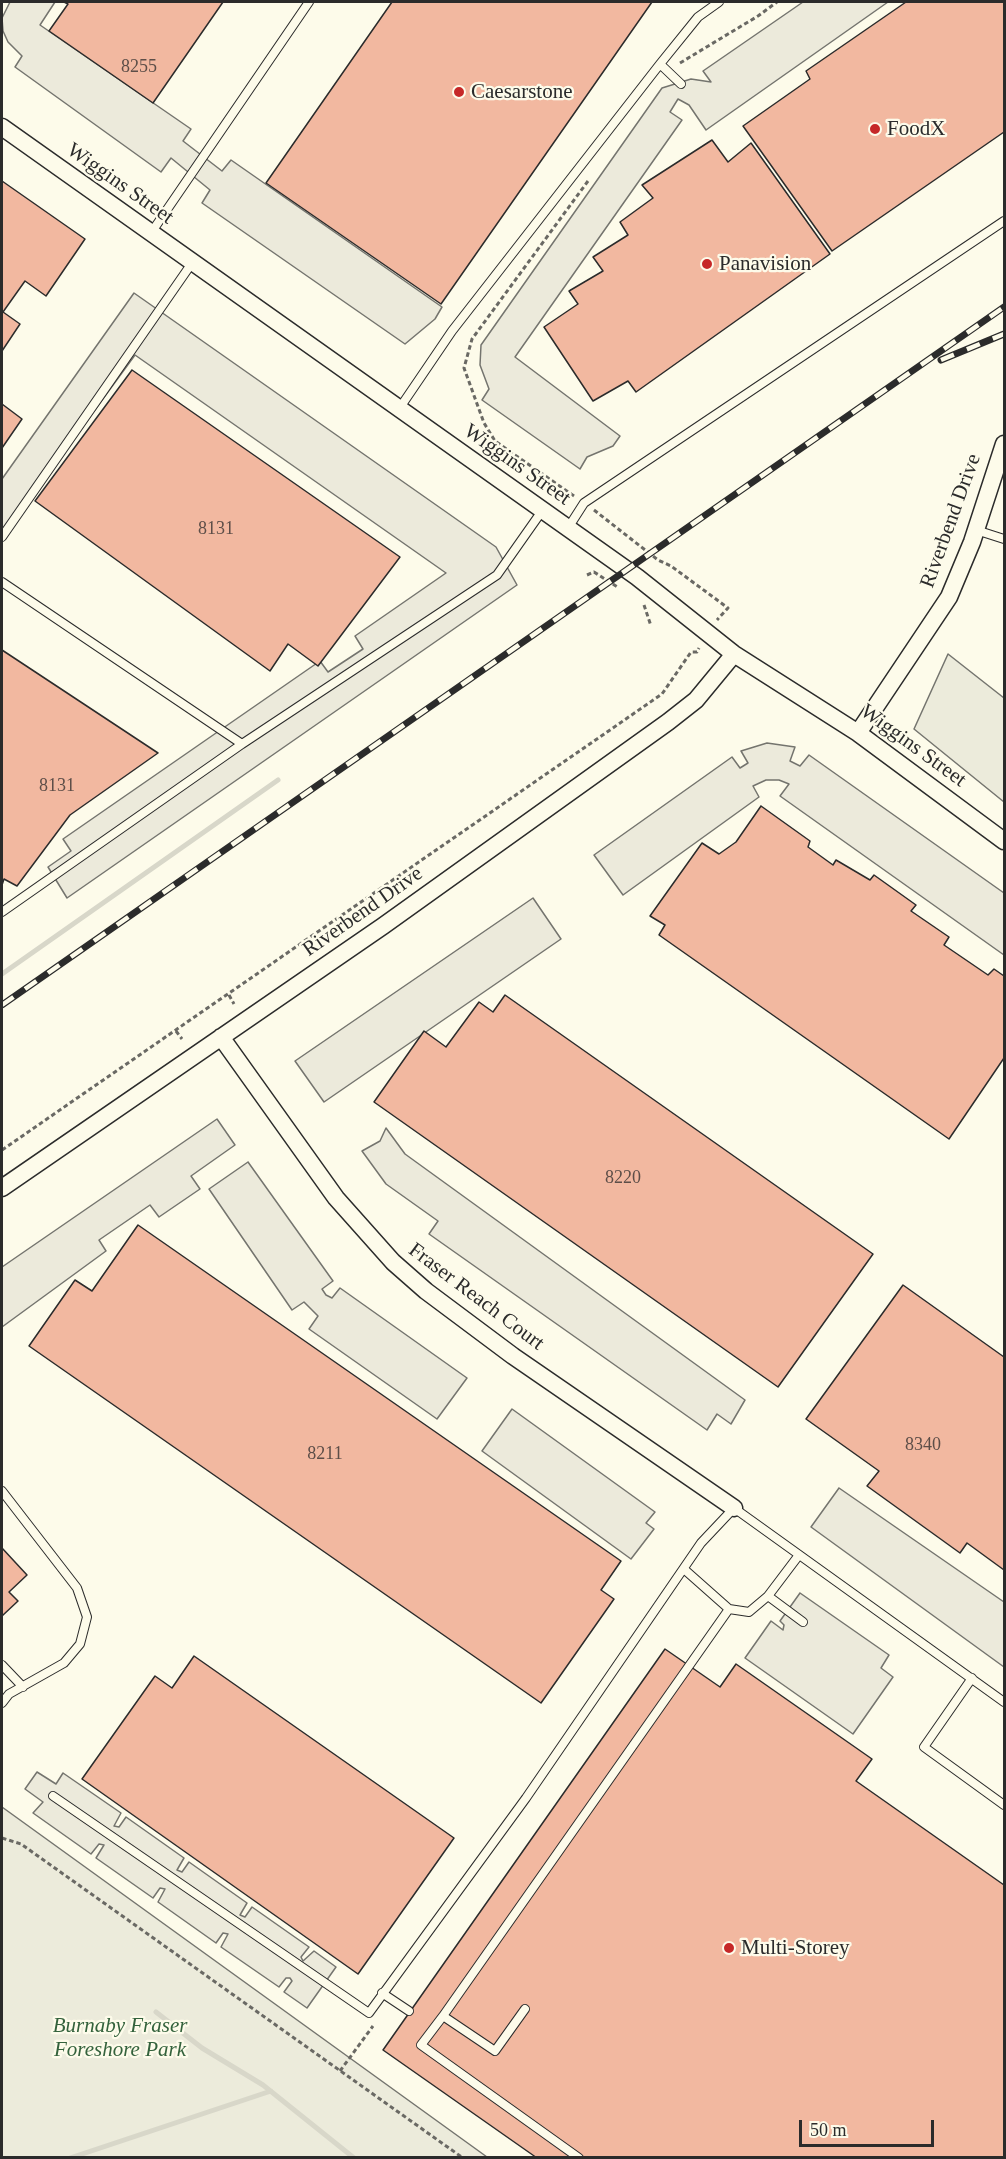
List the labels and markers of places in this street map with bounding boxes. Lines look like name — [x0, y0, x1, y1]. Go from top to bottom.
place label: Caesarstone — [471, 79, 572, 105]
marker: Caesarstone — [452, 85, 466, 99]
place label: FoodX — [887, 116, 945, 142]
marker: FoodX — [868, 122, 882, 136]
place label: Panavision — [719, 251, 811, 277]
marker: Panavision — [700, 257, 714, 271]
place label: Multi-Storey — [741, 1935, 849, 1961]
marker: Multi-Storey — [722, 1941, 736, 1955]

